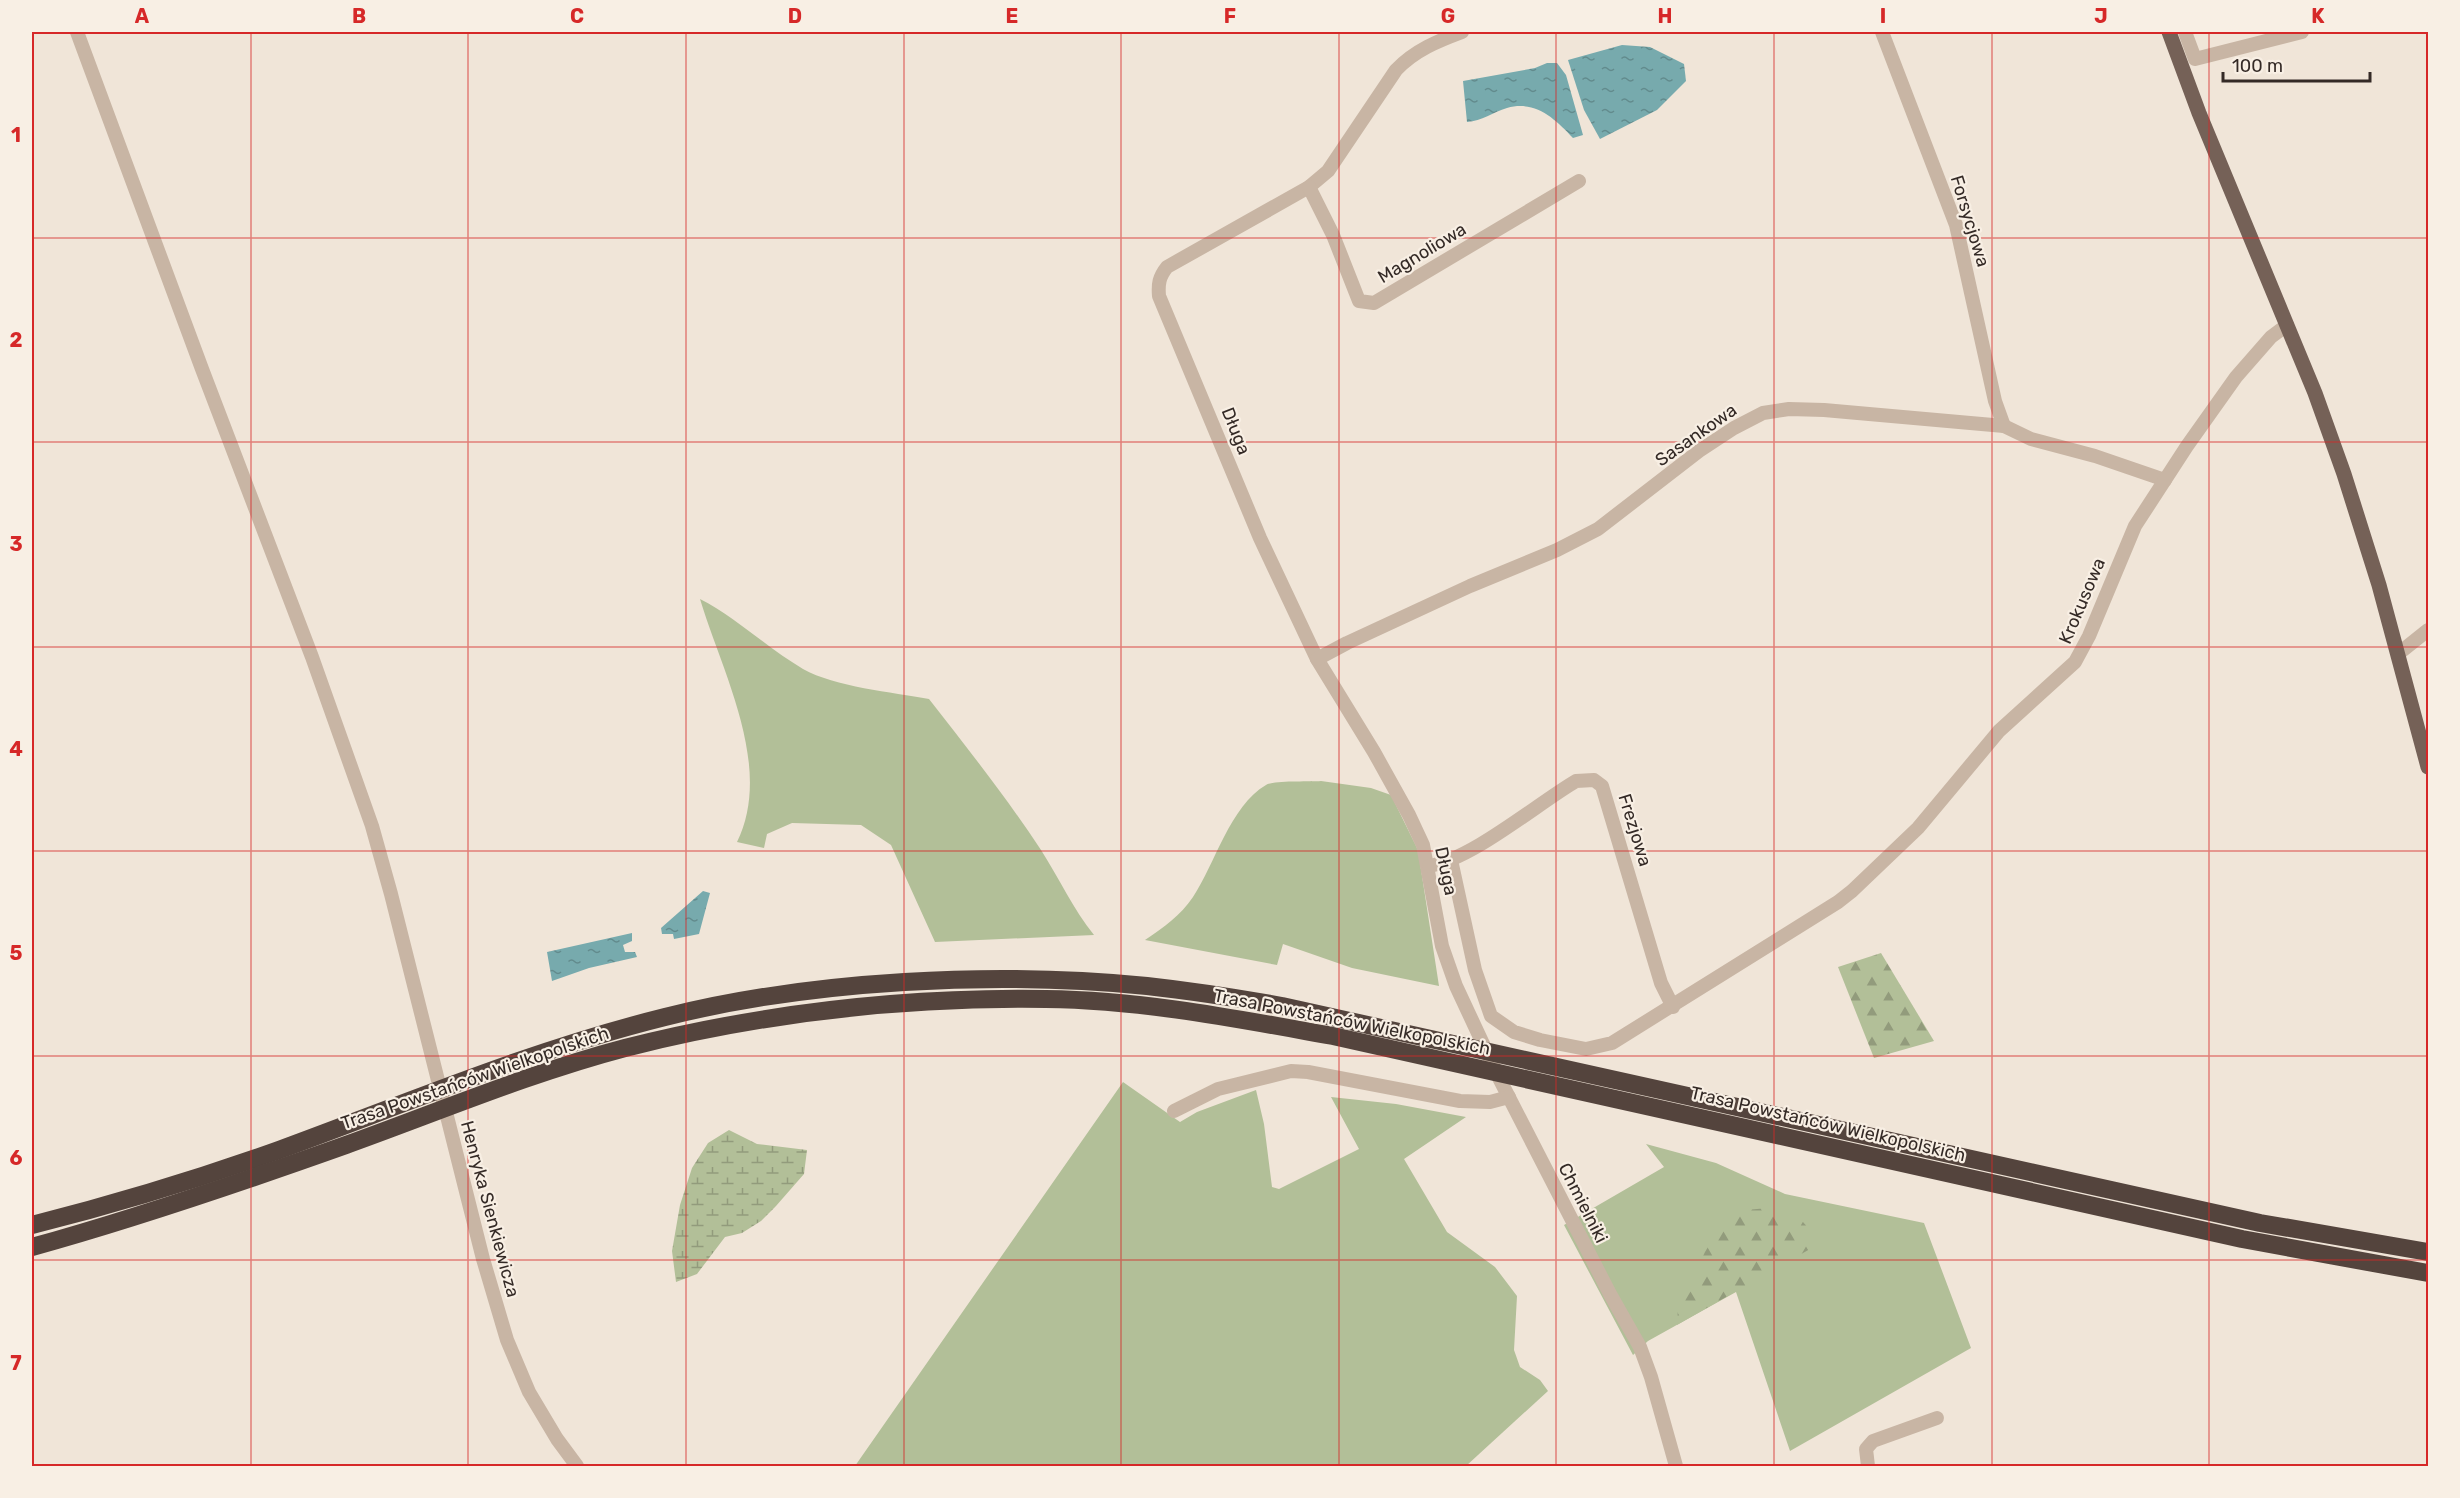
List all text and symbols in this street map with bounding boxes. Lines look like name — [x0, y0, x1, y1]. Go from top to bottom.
text: A — [135, 4, 150, 28]
text: B — [352, 4, 366, 28]
text: C — [570, 4, 584, 28]
text: D — [788, 4, 802, 28]
text: E — [1006, 4, 1018, 28]
text: F — [1224, 4, 1236, 28]
text: G — [1441, 4, 1455, 28]
text: H — [1658, 4, 1672, 28]
text: I — [1880, 4, 1886, 28]
text: J — [2094, 4, 2108, 28]
text: K — [2311, 4, 2325, 28]
scale bar — [2223, 45, 2370, 83]
text: 100 m — [2232, 55, 2283, 77]
text: 1 — [11, 123, 21, 147]
street label: Forsycjowa — [1946, 173, 1994, 269]
street label: Magnoliowa — [1374, 218, 1470, 288]
text: 2 — [10, 328, 23, 352]
street label: Sasankowa — [1651, 399, 1741, 471]
street label: Długa — [1217, 404, 1255, 458]
text: 3 — [9, 532, 23, 556]
street label: Krokusowa — [2054, 555, 2110, 647]
text: 4 — [9, 737, 23, 761]
street label: Frezjowa — [1614, 791, 1656, 869]
street label: Długa — [1430, 845, 1462, 897]
text: 5 — [10, 941, 23, 965]
street label: Trasa Powstańców Wielkopolskich — [1212, 984, 1492, 1060]
street label: Trasa Powstańców Wielkopolskich — [338, 1022, 612, 1134]
street label: Trasa Powstańców Wielkopolskich — [1688, 1082, 1968, 1166]
street label: Henryka Sienkiewicza — [456, 1118, 524, 1300]
text: 6 — [9, 1146, 23, 1170]
street label: Chmielniki — [1554, 1159, 1612, 1247]
text: 7 — [10, 1351, 22, 1375]

